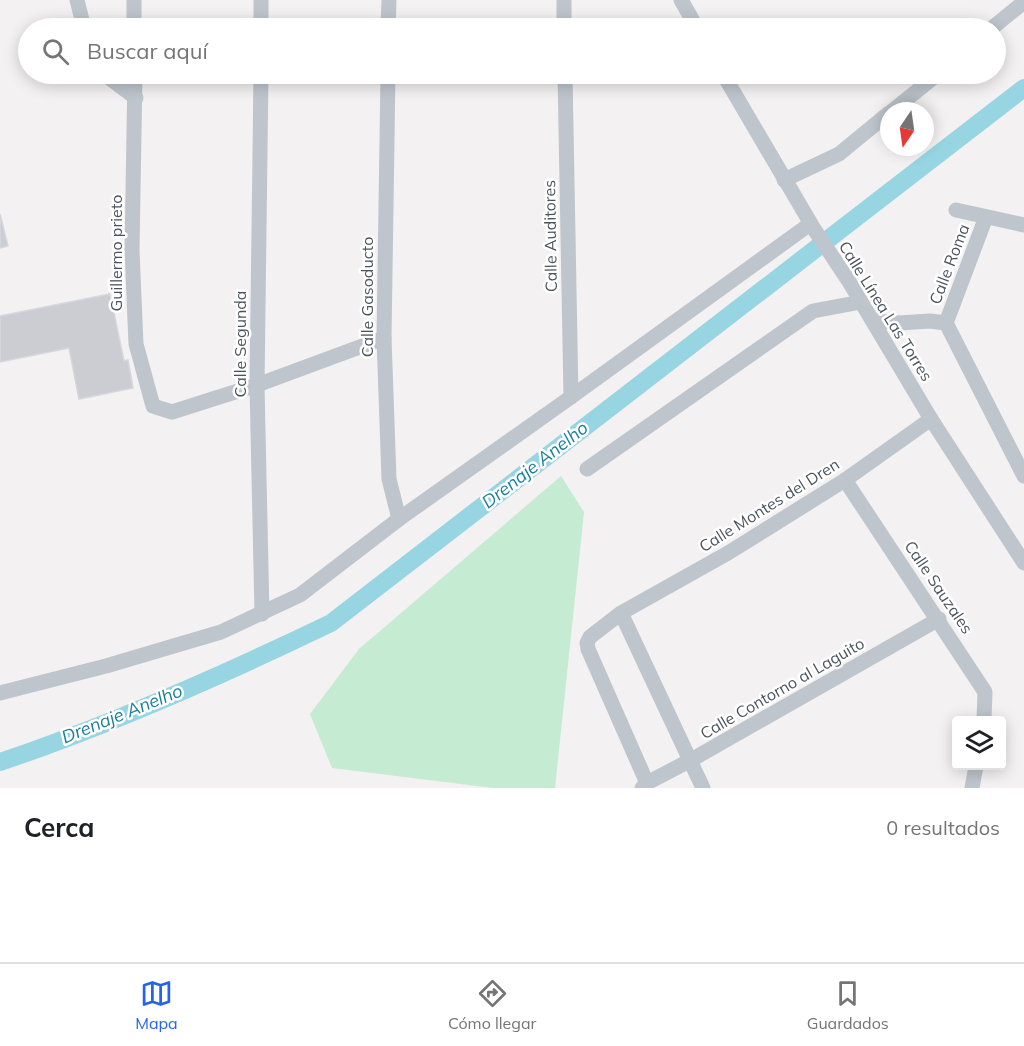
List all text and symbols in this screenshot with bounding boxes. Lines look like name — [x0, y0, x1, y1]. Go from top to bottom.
search box — [18, 18, 1006, 84]
icon: search — [39, 35, 72, 68]
text: Buscar aquí — [87, 37, 208, 65]
north arrow — [880, 102, 934, 156]
street label: Calle Auditores — [539, 180, 561, 292]
street label: Guillermo prieto — [106, 195, 126, 311]
street label: Calle Roma — [925, 221, 973, 307]
street label: Calle Gasoducto — [357, 237, 377, 357]
street label: Calle Línea Las Torres — [835, 237, 937, 385]
street label: Calle Segunda — [230, 291, 250, 397]
water label: Drenaje Anelho — [477, 416, 592, 513]
street label: Calle Montes del Dren — [695, 454, 843, 556]
street label: Calle Sauzales — [901, 537, 977, 637]
street label: Calle Contorno al Laguito — [696, 633, 868, 743]
water label: Drenaje Anelho — [58, 679, 186, 748]
map controls — [952, 716, 1006, 770]
button: layers — [952, 716, 1006, 770]
text: Cerca — [24, 811, 94, 844]
text: 0 resultados — [886, 815, 1000, 840]
tab: Mapa — [135, 977, 178, 1033]
tab: Cómo llegar — [448, 977, 536, 1033]
tab: Guardados — [807, 977, 889, 1033]

